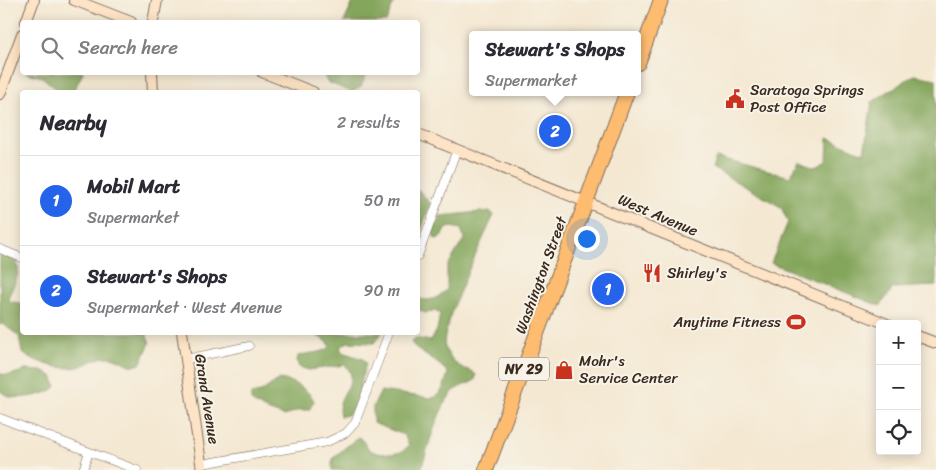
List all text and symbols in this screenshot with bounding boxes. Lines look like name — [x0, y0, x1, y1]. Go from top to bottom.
search box — [20, 20, 420, 75]
text: Search here — [78, 31, 178, 64]
popup — [469, 31, 641, 96]
text: Stewart's Shops — [485, 33, 625, 66]
icon: search — [38, 34, 66, 62]
text: Supermarket — [485, 66, 577, 95]
place label: Saratoga Springs Post Office — [750, 77, 864, 120]
public building icon: Saratoga Springs Post Office — [724, 88, 746, 110]
text: Nearby — [40, 104, 106, 142]
text: 2 results — [337, 108, 400, 137]
pin: 2 — [539, 112, 571, 150]
text: Mobil Mart — [87, 170, 180, 203]
text: 1 — [53, 186, 59, 215]
text: 50 m — [364, 186, 400, 215]
street label: West Avenue — [614, 186, 702, 244]
text: Supermarket — [87, 203, 179, 232]
street label: Washington Street — [508, 212, 575, 337]
your location — [574, 226, 600, 252]
text: Stewart's Shops — [87, 260, 227, 293]
place label: Shirley's — [667, 260, 727, 286]
restaurant icon: Shirley's — [641, 262, 663, 284]
pin: 1 — [592, 270, 624, 308]
text: 2 — [51, 276, 61, 305]
text: 90 m — [364, 276, 400, 305]
text: Supermarket · West Avenue — [87, 293, 282, 322]
place label: Anytime Fitness — [672, 309, 781, 335]
sports icon: Anytime Fitness — [785, 311, 807, 333]
map controls — [876, 320, 921, 455]
button: + — [876, 320, 921, 365]
place label: Mohr's Service Center — [579, 348, 678, 391]
street label: Grand Avenue — [187, 352, 227, 446]
road number: NY 29 — [499, 358, 549, 380]
shop icon: Mohr's Service Center — [553, 359, 575, 381]
button: − — [876, 365, 921, 410]
button: locate — [876, 410, 921, 455]

